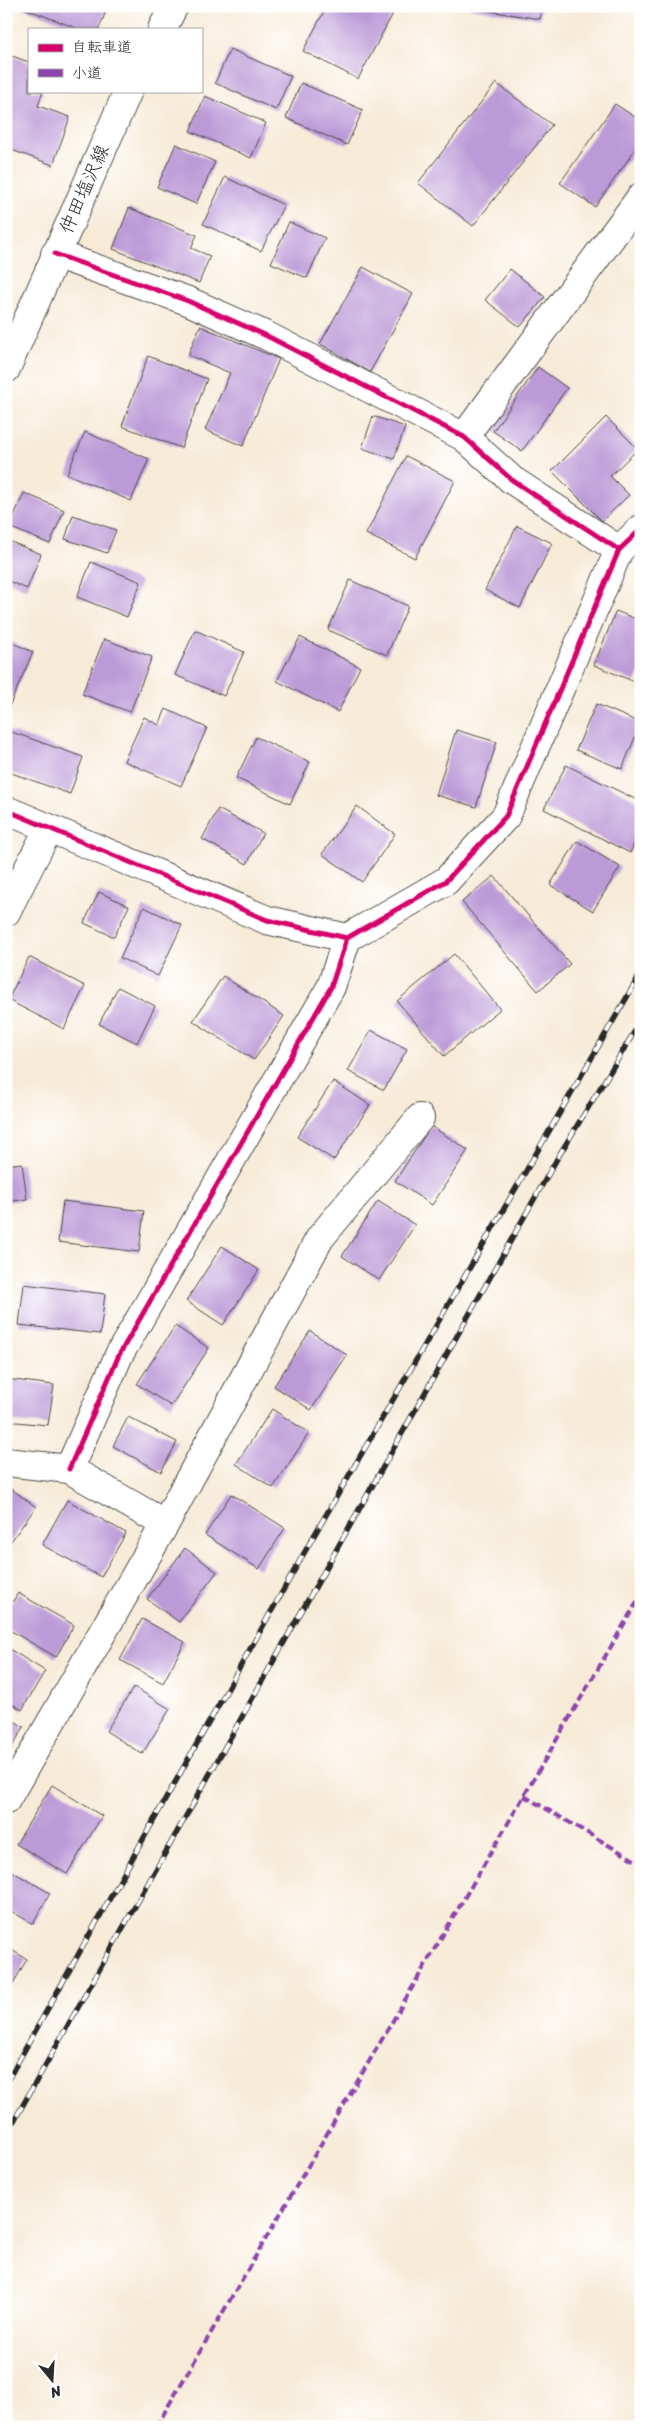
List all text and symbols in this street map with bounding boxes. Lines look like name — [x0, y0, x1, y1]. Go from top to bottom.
legend — [28, 28, 202, 92]
text: 自転車道 — [72, 34, 132, 60]
text: 小道 — [72, 60, 102, 86]
street label: 仲田塩沢線 — [50, 139, 118, 239]
north arrow — [28, 2356, 78, 2406]
text: N — [47, 2378, 65, 2405]

